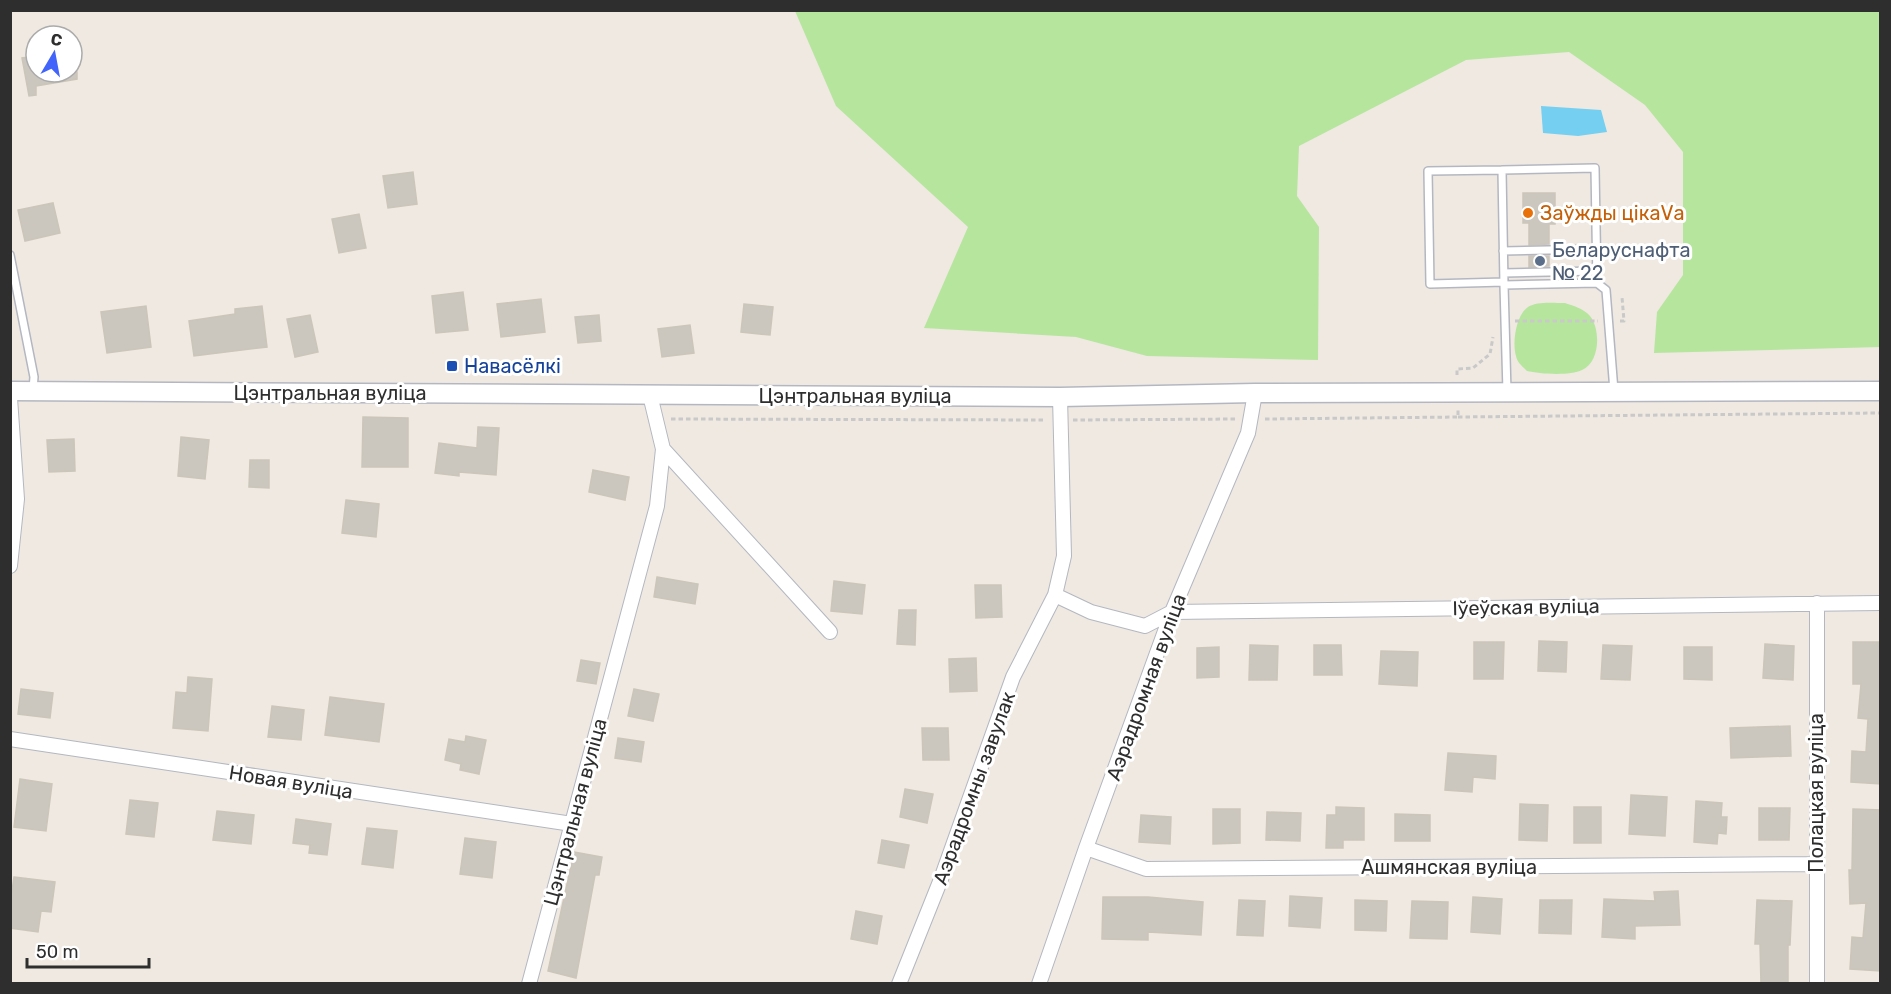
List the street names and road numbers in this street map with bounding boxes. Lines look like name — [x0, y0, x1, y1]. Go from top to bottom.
street label: Цэнтральная вуліца — [233, 381, 427, 405]
street label: Цэнтральная вуліца — [758, 384, 952, 408]
street label: Аэрадромная вуліца — [1101, 590, 1191, 784]
street label: Іўеўская вуліца — [1452, 594, 1600, 620]
street label: Аэрадромны завулак — [928, 688, 1020, 888]
street label: Полацкая вуліца — [1804, 713, 1828, 873]
street label: Цэнтральная вуліца — [538, 716, 612, 908]
street label: Новая вуліца — [227, 760, 355, 804]
street label: Ашмянская вуліца — [1361, 855, 1537, 879]

